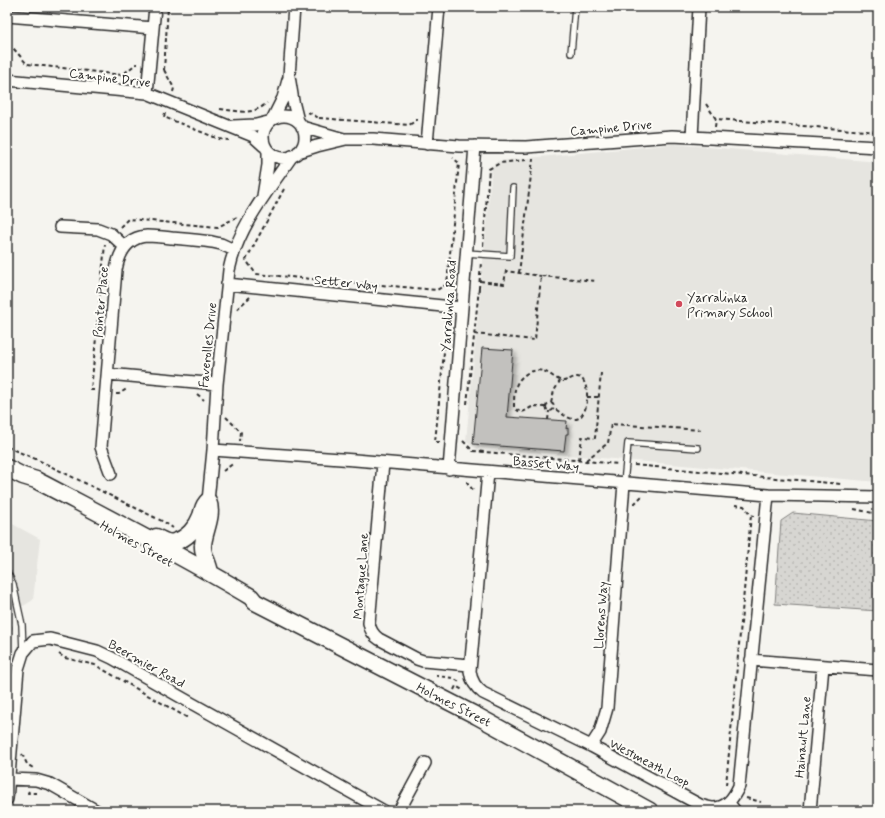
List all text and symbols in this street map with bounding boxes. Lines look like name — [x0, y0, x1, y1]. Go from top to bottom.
street label: Campine Drive — [68, 65, 152, 92]
street label: Campine Drive — [570, 116, 653, 141]
street label: Yarralinka Road — [438, 260, 461, 353]
street label: Pointer Place — [90, 266, 113, 338]
street label: Setter Way — [313, 272, 379, 295]
place label: Yarralinka Primary School — [687, 290, 773, 322]
marker: Yarralinka Primary School — [674, 299, 684, 309]
street label: Faverolles Drive — [196, 302, 221, 389]
street label: Basset Way — [512, 453, 580, 476]
street label: Holmes Street — [97, 517, 176, 572]
street label: Montague Lane — [350, 532, 373, 620]
street label: Llorens Way — [591, 581, 612, 649]
street label: Beermier Road — [105, 636, 188, 692]
street label: Holmes Street — [413, 679, 494, 731]
street label: Hainault Lane — [791, 695, 816, 779]
street label: Westmeath Loop — [606, 735, 693, 792]

